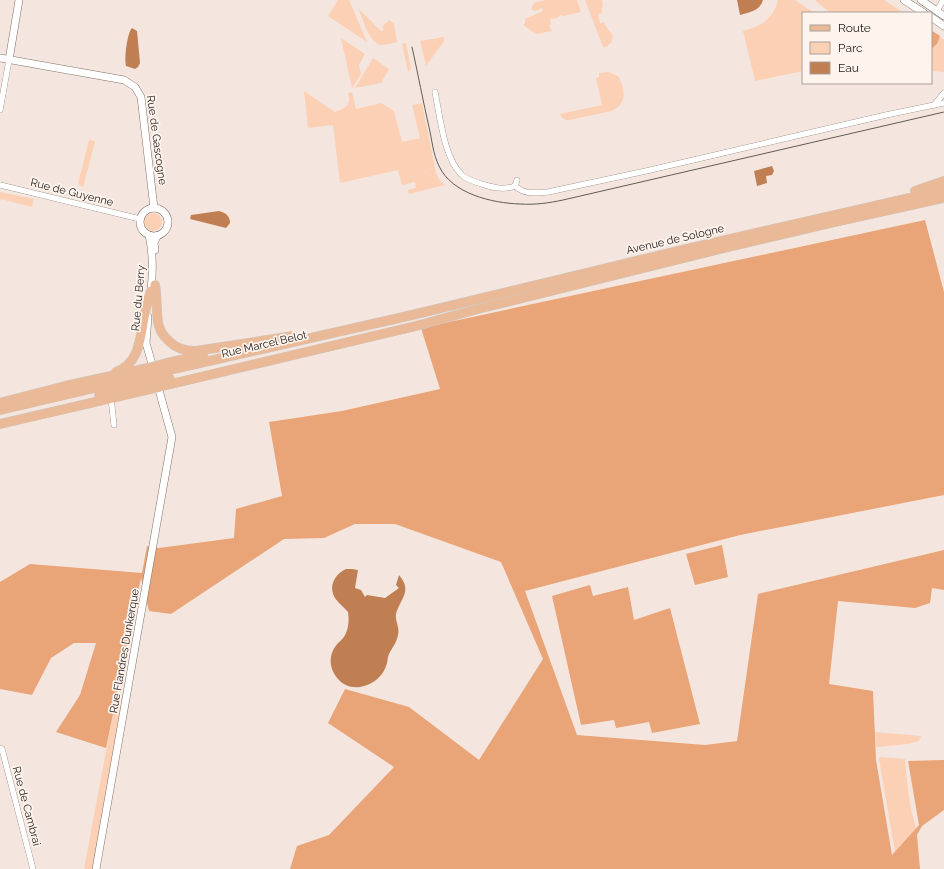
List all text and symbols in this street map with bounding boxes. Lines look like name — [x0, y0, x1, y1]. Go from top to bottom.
legend — [802, 12, 932, 84]
text: Route — [838, 21, 871, 35]
text: Parc — [838, 41, 863, 55]
text: Eau — [838, 61, 859, 75]
street label: Rue de Gascogne — [144, 94, 169, 186]
street label: Rue de Guyenne — [29, 176, 115, 209]
street label: Avenue de Sologne — [625, 222, 726, 257]
street label: Rue du Berry — [129, 264, 148, 332]
street label: Rue Marcel Belot — [220, 328, 308, 361]
street label: Rue Flandres Dunkerque — [107, 587, 142, 714]
street label: Rue de Cambrai — [10, 765, 43, 847]

